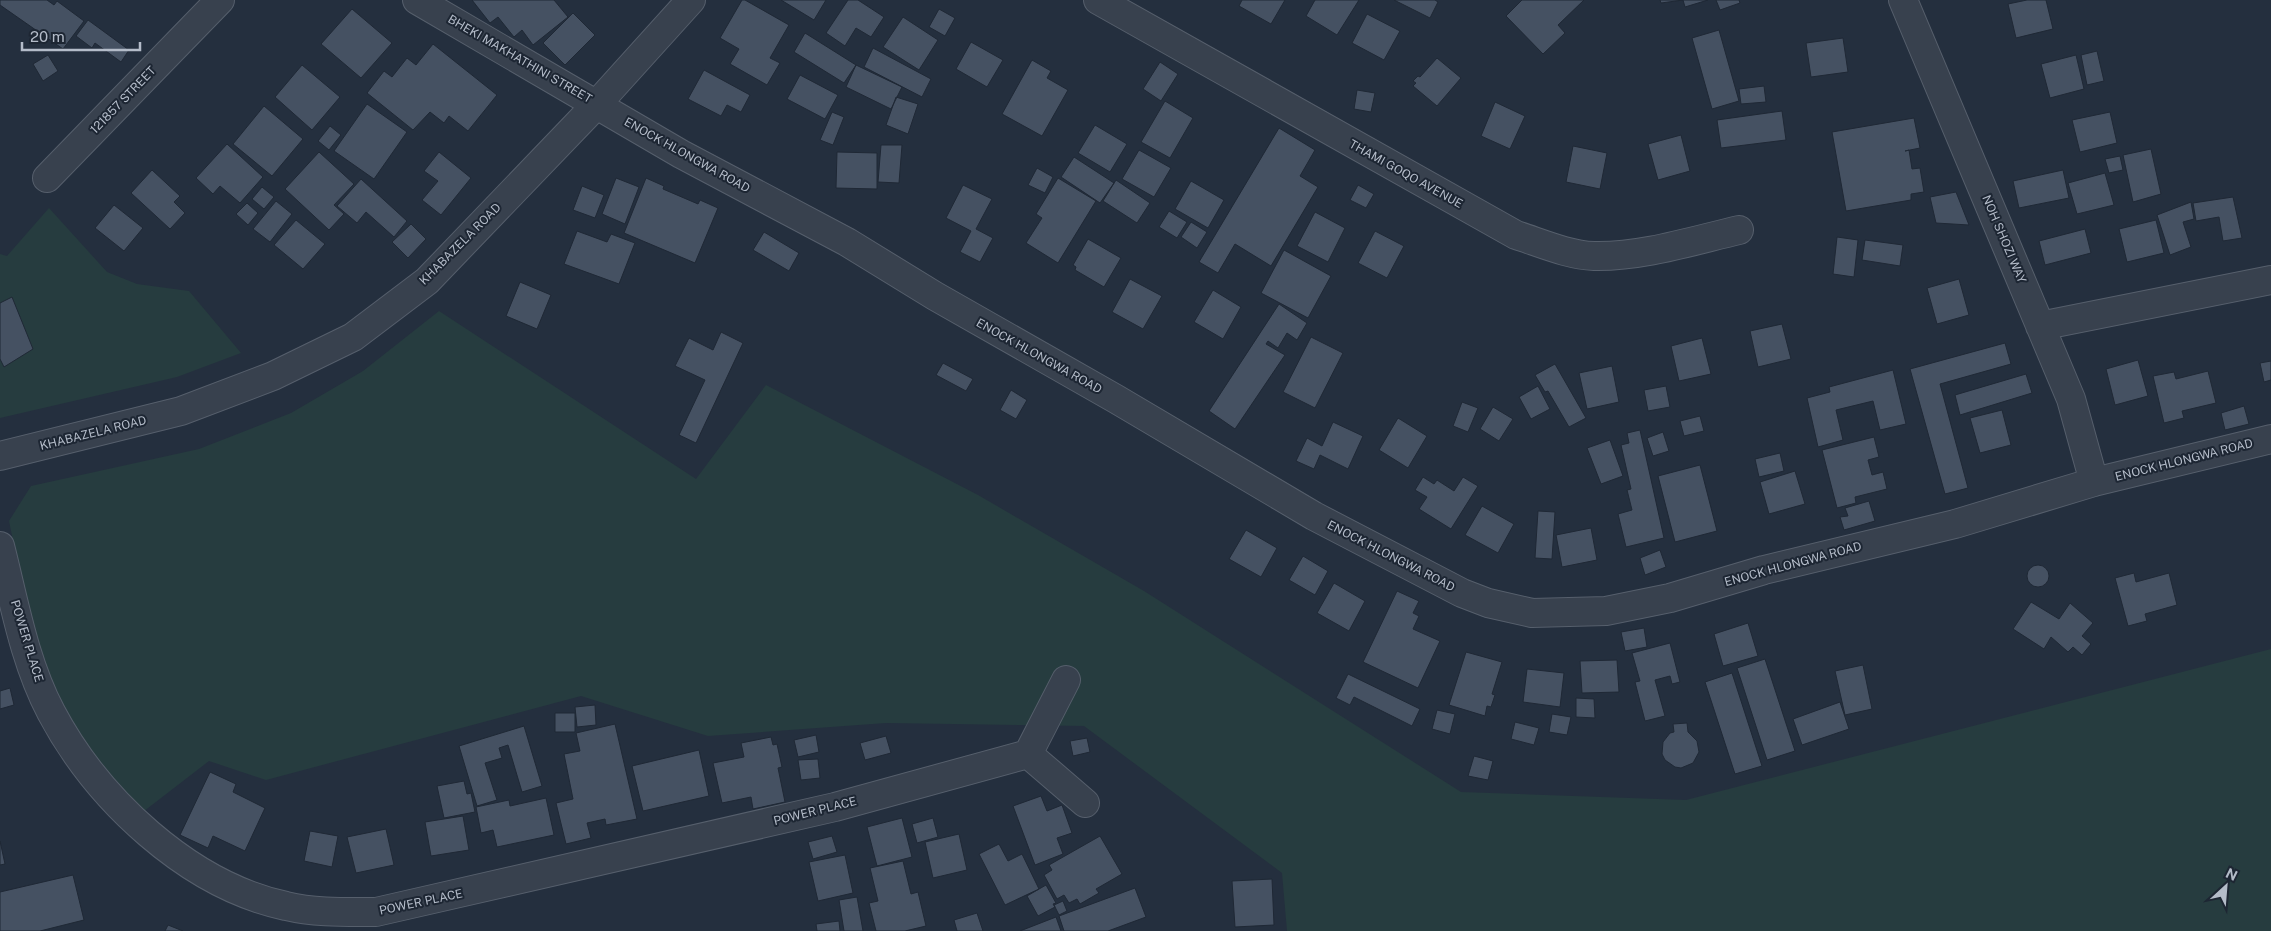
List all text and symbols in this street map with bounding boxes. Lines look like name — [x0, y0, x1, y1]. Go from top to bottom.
street label: BHEKI MAKHATHINI STREET — [446, 12, 594, 106]
scale bar — [22, 20, 140, 52]
text: 20 m — [30, 28, 65, 45]
street label: 121857 STREET — [87, 64, 159, 136]
street label: ENOCK HLONGWA ROAD — [622, 115, 752, 195]
street label: THAMI GOQO AVENUE — [1347, 137, 1465, 211]
street label: NOH SHOZI WAY — [1979, 193, 2029, 286]
street label: KHABAZELA ROAD — [416, 200, 504, 288]
street label: ENOCK HLONGWA ROAD — [974, 316, 1104, 396]
street label: KHABAZELA ROAD — [38, 413, 148, 453]
street label: ENOCK HLONGWA ROAD — [2114, 436, 2254, 484]
street label: ENOCK HLONGWA ROAD — [1325, 518, 1457, 594]
street label: ENOCK HLONGWA ROAD — [1723, 539, 1863, 589]
street label: POWER PLACE — [8, 598, 46, 684]
street label: POWER PLACE — [772, 794, 858, 828]
north arrow — [2201, 861, 2251, 911]
text: N — [2223, 865, 2240, 884]
street label: POWER PLACE — [378, 886, 464, 918]

